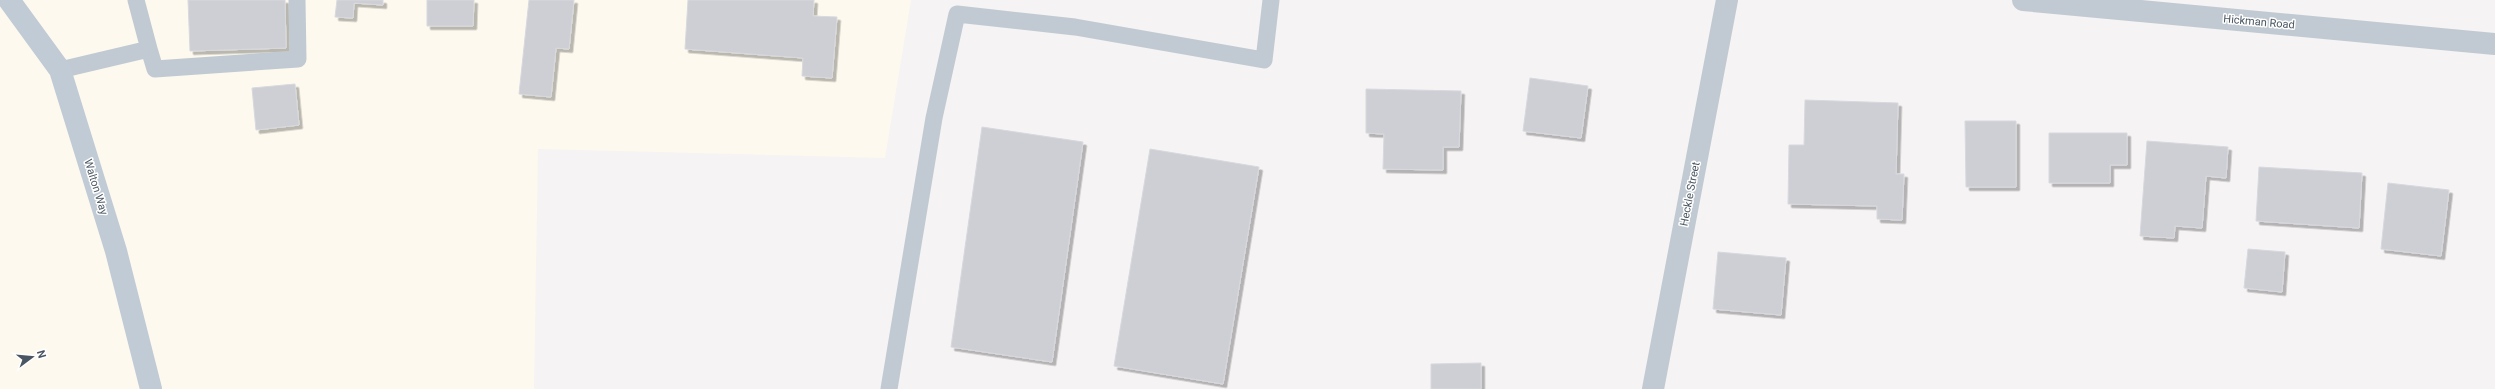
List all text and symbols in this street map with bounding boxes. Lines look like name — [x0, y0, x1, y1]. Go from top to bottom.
street label: Hickman Road — [2223, 12, 2295, 32]
street label: Walton Way — [81, 158, 111, 217]
street label: Heckle Street — [1677, 160, 1703, 227]
north arrow — [12, 337, 52, 377]
text: N — [34, 349, 49, 360]

